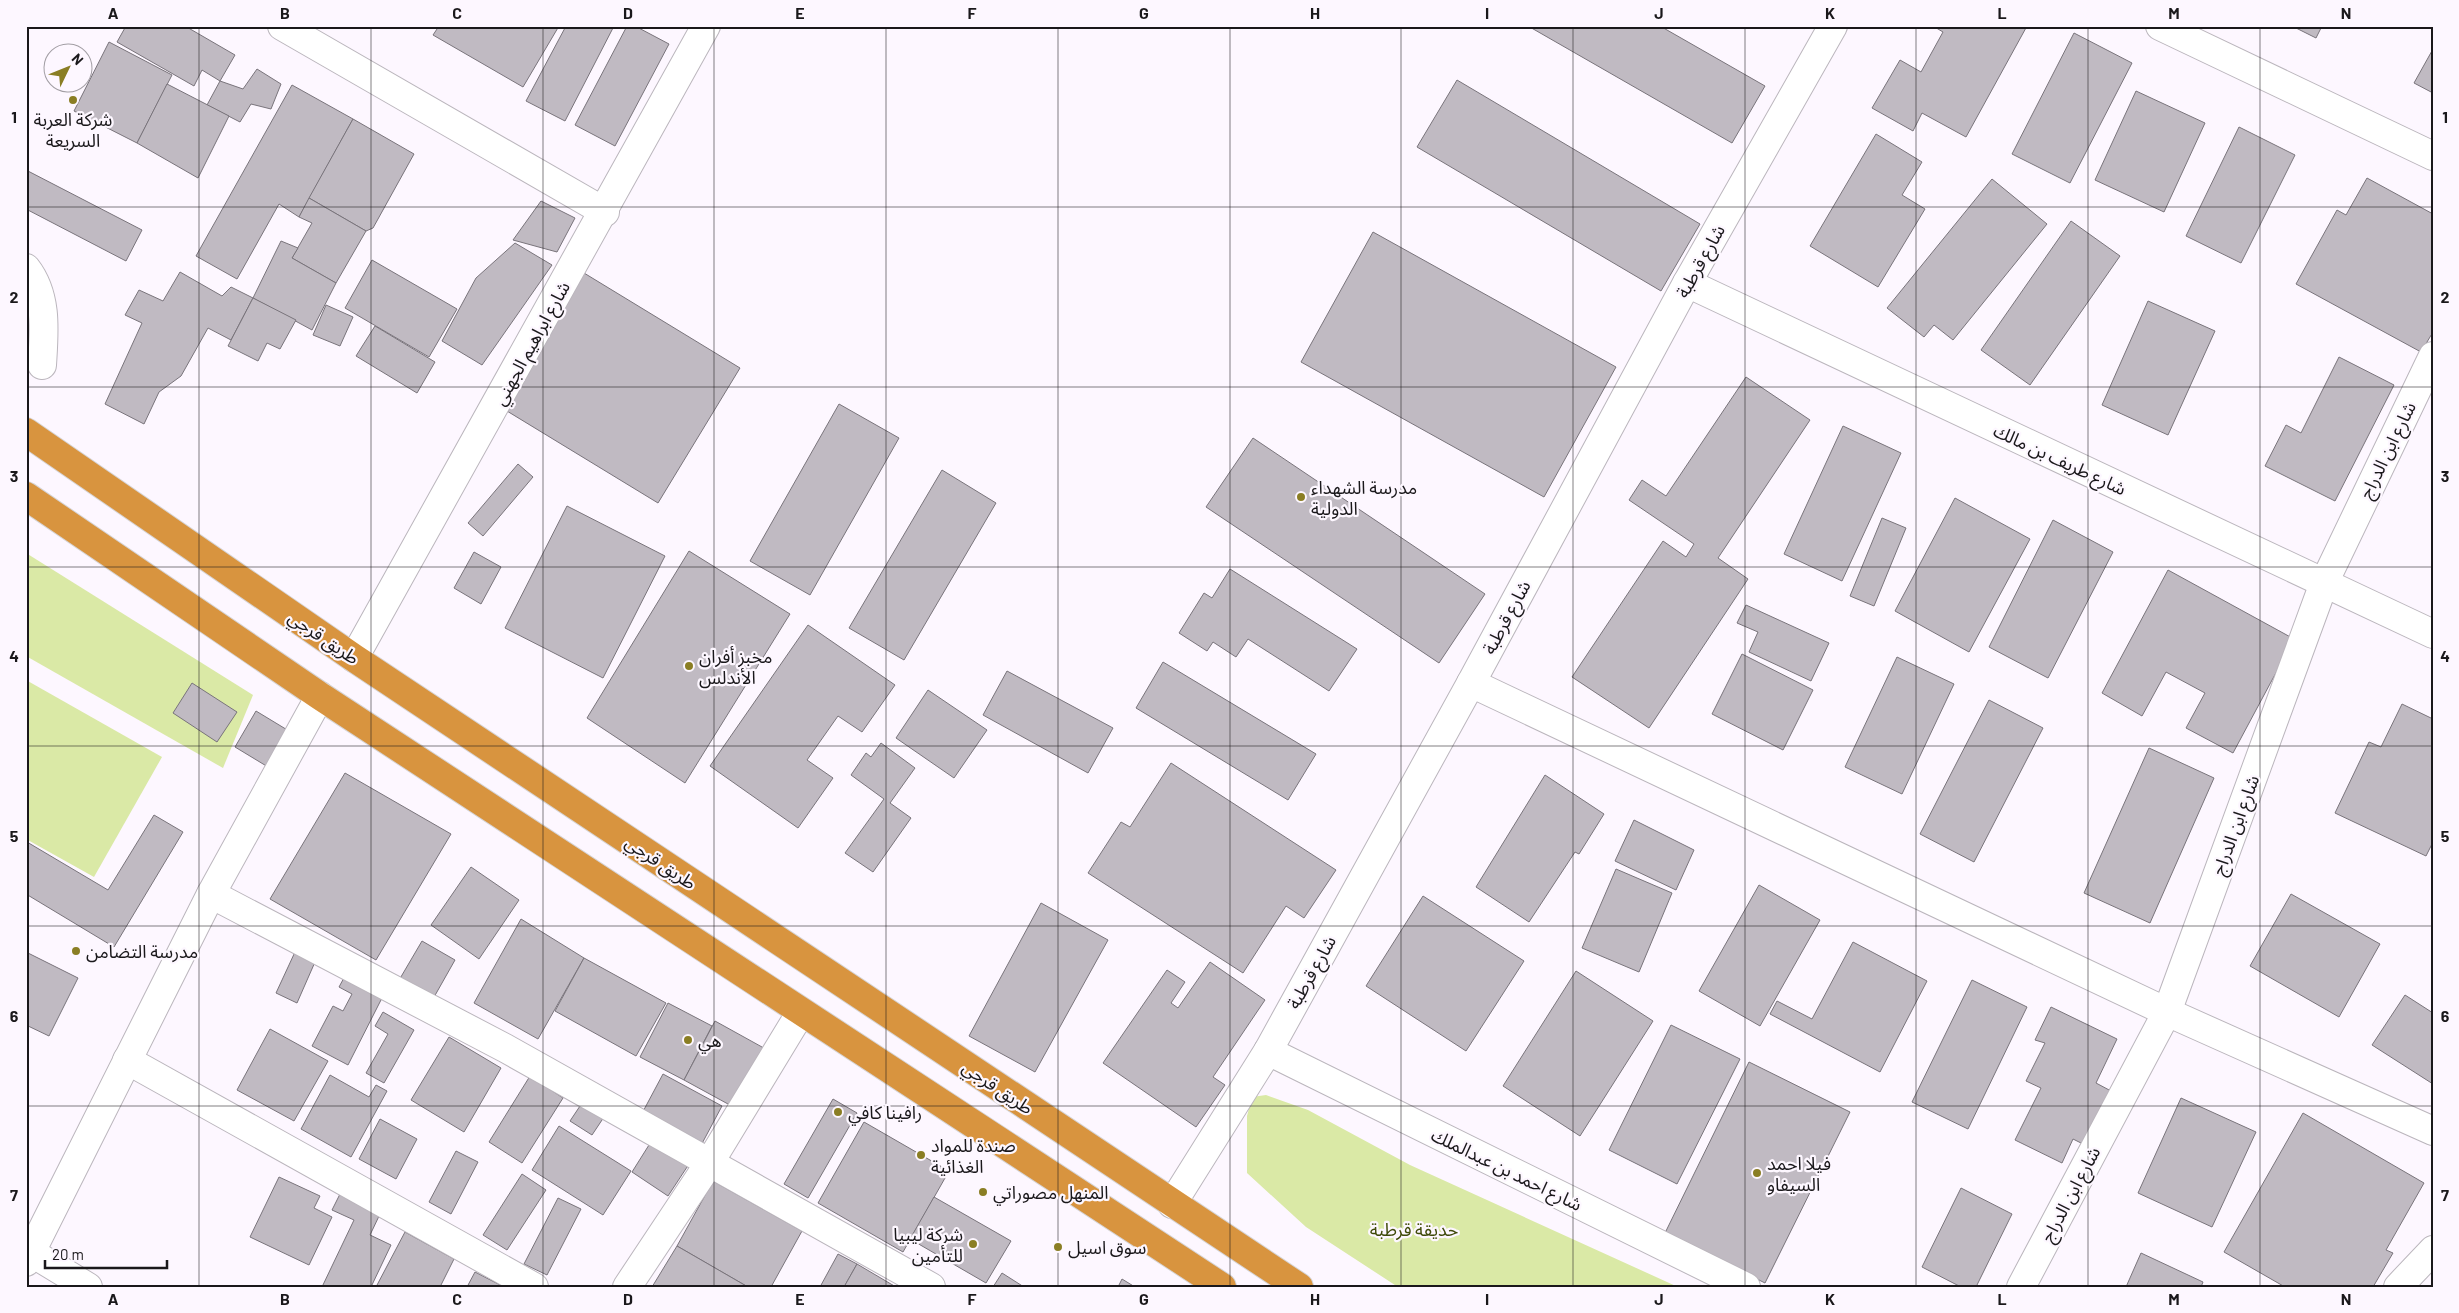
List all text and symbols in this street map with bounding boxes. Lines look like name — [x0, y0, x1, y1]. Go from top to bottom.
text: A — [108, 3, 119, 22]
text: B — [280, 3, 290, 22]
text: C — [452, 3, 462, 22]
text: D — [623, 3, 633, 22]
text: E — [795, 3, 805, 22]
text: F — [968, 3, 977, 22]
text: G — [1139, 3, 1149, 22]
text: H — [1310, 3, 1320, 22]
text: I — [1485, 3, 1489, 22]
text: J — [1654, 3, 1664, 22]
text: K — [1825, 3, 1835, 22]
text: L — [1997, 3, 2007, 22]
text: M — [2168, 3, 2180, 22]
text: N — [2341, 3, 2351, 22]
north arrow — [42, 42, 92, 92]
text: N — [68, 50, 87, 68]
marker: شركة العربة السريعة — [67, 94, 79, 106]
text: 1 — [11, 107, 17, 126]
text: 1 — [2442, 107, 2448, 126]
place label: شركة العربة السريعة — [34, 108, 112, 152]
street label: شارع قرطبة — [1671, 220, 1733, 303]
street label: شارع ابراهيم الجهني — [488, 277, 578, 411]
text: 2 — [10, 287, 19, 306]
text: 2 — [2441, 287, 2450, 306]
street label: شارع ابن الدراج — [2354, 398, 2424, 504]
street label: شارع طريف بن مالك — [1989, 419, 2130, 503]
text: 3 — [10, 466, 18, 485]
text: 3 — [2441, 466, 2449, 485]
place label: مدرسة الشهداء الدولية — [1311, 476, 1417, 519]
marker: مدرسة الشهداء الدولية — [1295, 491, 1307, 503]
street label: شارع قرطبة — [1477, 576, 1538, 660]
street label: طريق قرجي — [283, 605, 364, 671]
place label: مخبز أفران الأندلس — [699, 645, 772, 689]
text: 4 — [9, 646, 19, 665]
text: 4 — [2440, 646, 2450, 665]
marker: مخبز أفران الأندلس — [683, 660, 695, 672]
street label: شارع ابن الدراج — [2207, 772, 2267, 879]
text: 5 — [10, 826, 19, 845]
text: 5 — [2441, 826, 2450, 845]
street label: طريق قرجي — [620, 830, 701, 896]
street label: شارع قرطبة — [1282, 931, 1344, 1014]
place label: مدرسة التضامن — [86, 940, 198, 963]
marker: مدرسة التضامن — [70, 945, 82, 957]
text: 6 — [10, 1006, 19, 1025]
text: 6 — [2441, 1006, 2450, 1025]
place label: هي — [698, 1029, 722, 1054]
marker: هي — [682, 1034, 694, 1046]
street label: طريق قرجي — [957, 1055, 1038, 1121]
place label: رافينا كافي — [848, 1101, 922, 1126]
marker: رافينا كافي — [832, 1106, 844, 1118]
street label: شارع احمد بن عبدالملك — [1426, 1123, 1586, 1219]
place label: صندة للمواد الغذائية — [931, 1134, 1016, 1177]
street label: شارع ابن الدراج — [2036, 1142, 2108, 1247]
marker: صندة للمواد الغذائية — [915, 1149, 927, 1161]
place label: فيلا احمد السيفاو — [1767, 1152, 1831, 1195]
marker: فيلا احمد السيفاو — [1751, 1167, 1763, 1179]
place label: المنهل مصوراتي — [993, 1181, 1109, 1206]
text: 7 — [10, 1185, 18, 1204]
text: 7 — [2441, 1185, 2449, 1204]
marker: المنهل مصوراتي — [977, 1186, 989, 1198]
park label: حديقة قرطبة — [1370, 1218, 1458, 1241]
place label: شركة ليبيا للتأمين — [893, 1223, 963, 1267]
place label: سوق اسيل — [1068, 1236, 1146, 1259]
scale bar — [45, 1238, 168, 1270]
marker: شركة ليبيا للتأمين — [967, 1238, 979, 1250]
marker: سوق اسيل — [1052, 1241, 1064, 1253]
text: 20 m — [52, 1245, 84, 1263]
text: A — [108, 1289, 119, 1308]
text: B — [280, 1289, 290, 1308]
text: C — [452, 1289, 462, 1308]
text: D — [623, 1289, 633, 1308]
text: E — [795, 1289, 805, 1308]
text: F — [968, 1289, 977, 1308]
text: G — [1139, 1289, 1149, 1308]
text: H — [1310, 1289, 1320, 1308]
text: I — [1485, 1289, 1489, 1308]
text: J — [1654, 1289, 1664, 1308]
text: K — [1825, 1289, 1835, 1308]
text: L — [1997, 1289, 2007, 1308]
text: M — [2168, 1289, 2180, 1308]
text: N — [2341, 1289, 2351, 1308]

